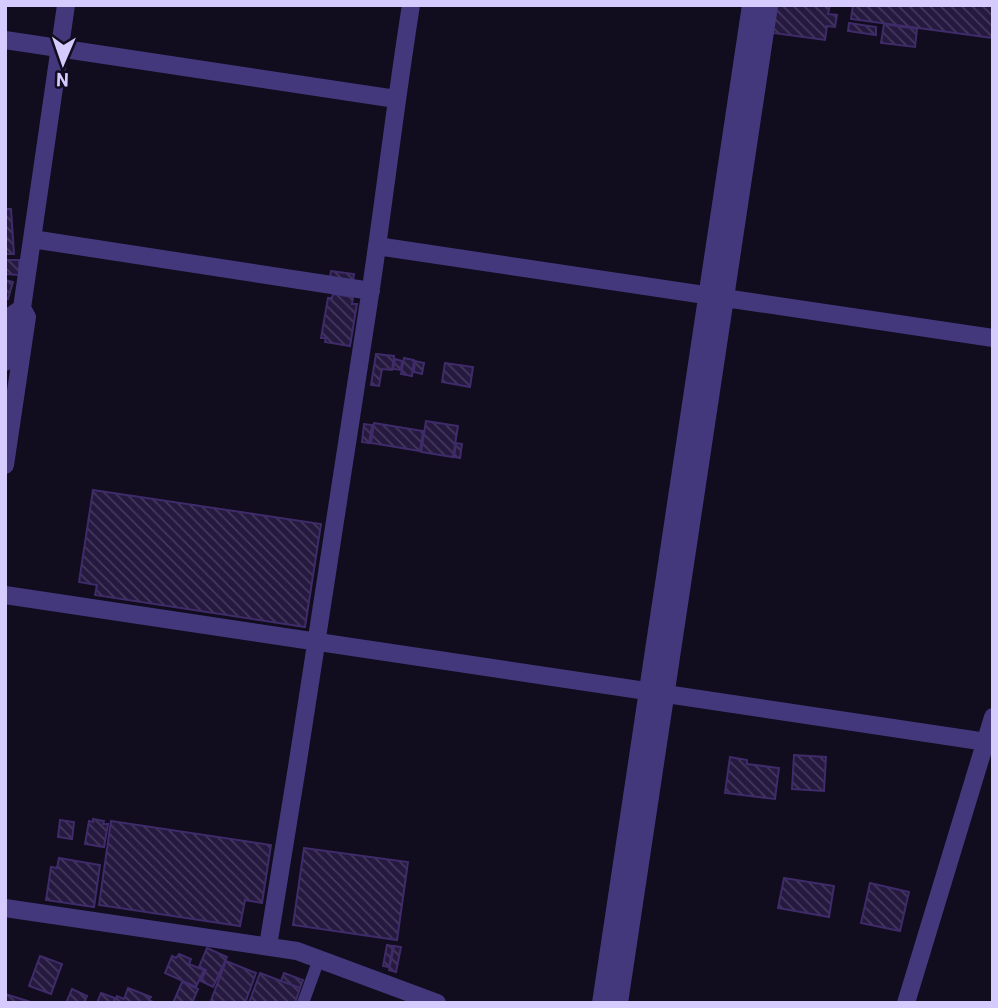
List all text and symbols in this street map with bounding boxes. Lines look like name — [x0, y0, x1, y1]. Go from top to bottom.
north arrow — [28, 28, 98, 98]
text: N — [56, 69, 69, 92]

